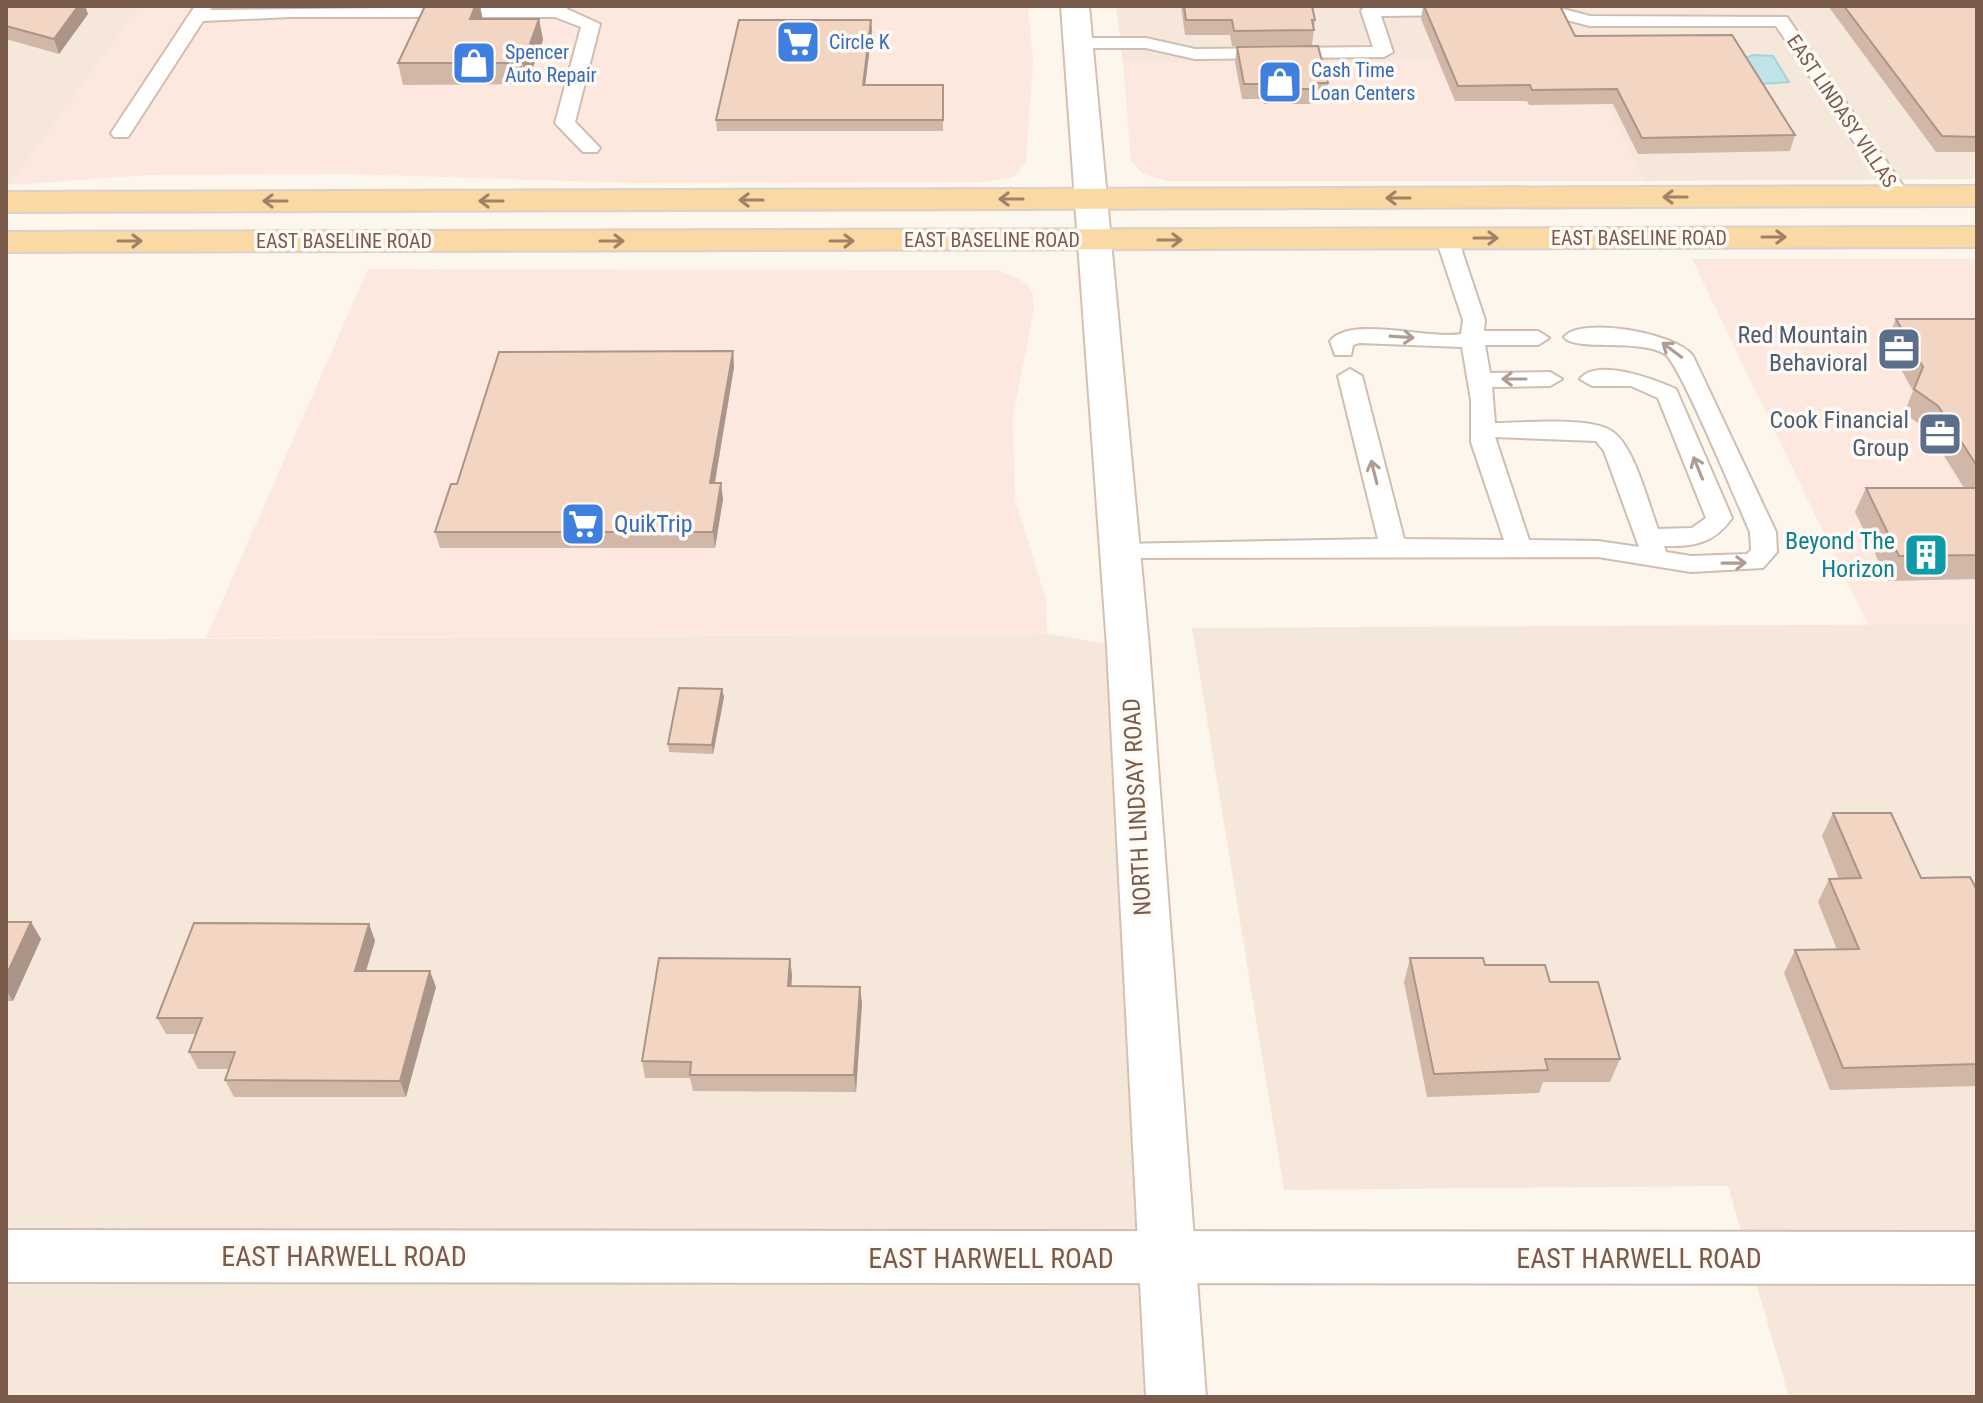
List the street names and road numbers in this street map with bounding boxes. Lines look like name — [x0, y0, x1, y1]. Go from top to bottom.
street label: EAST LINDASY VILLAS — [1782, 30, 1902, 192]
street label: EAST BASELINE ROAD — [1551, 226, 1727, 250]
street label: EAST BASELINE ROAD — [904, 228, 1080, 252]
street label: EAST BASELINE ROAD — [256, 229, 432, 253]
street label: NORTH LINDSAY ROAD — [1117, 698, 1157, 916]
street label: EAST HARWELL ROAD — [221, 1240, 467, 1273]
street label: EAST HARWELL ROAD — [868, 1242, 1114, 1275]
street label: EAST HARWELL ROAD — [1516, 1242, 1762, 1275]

